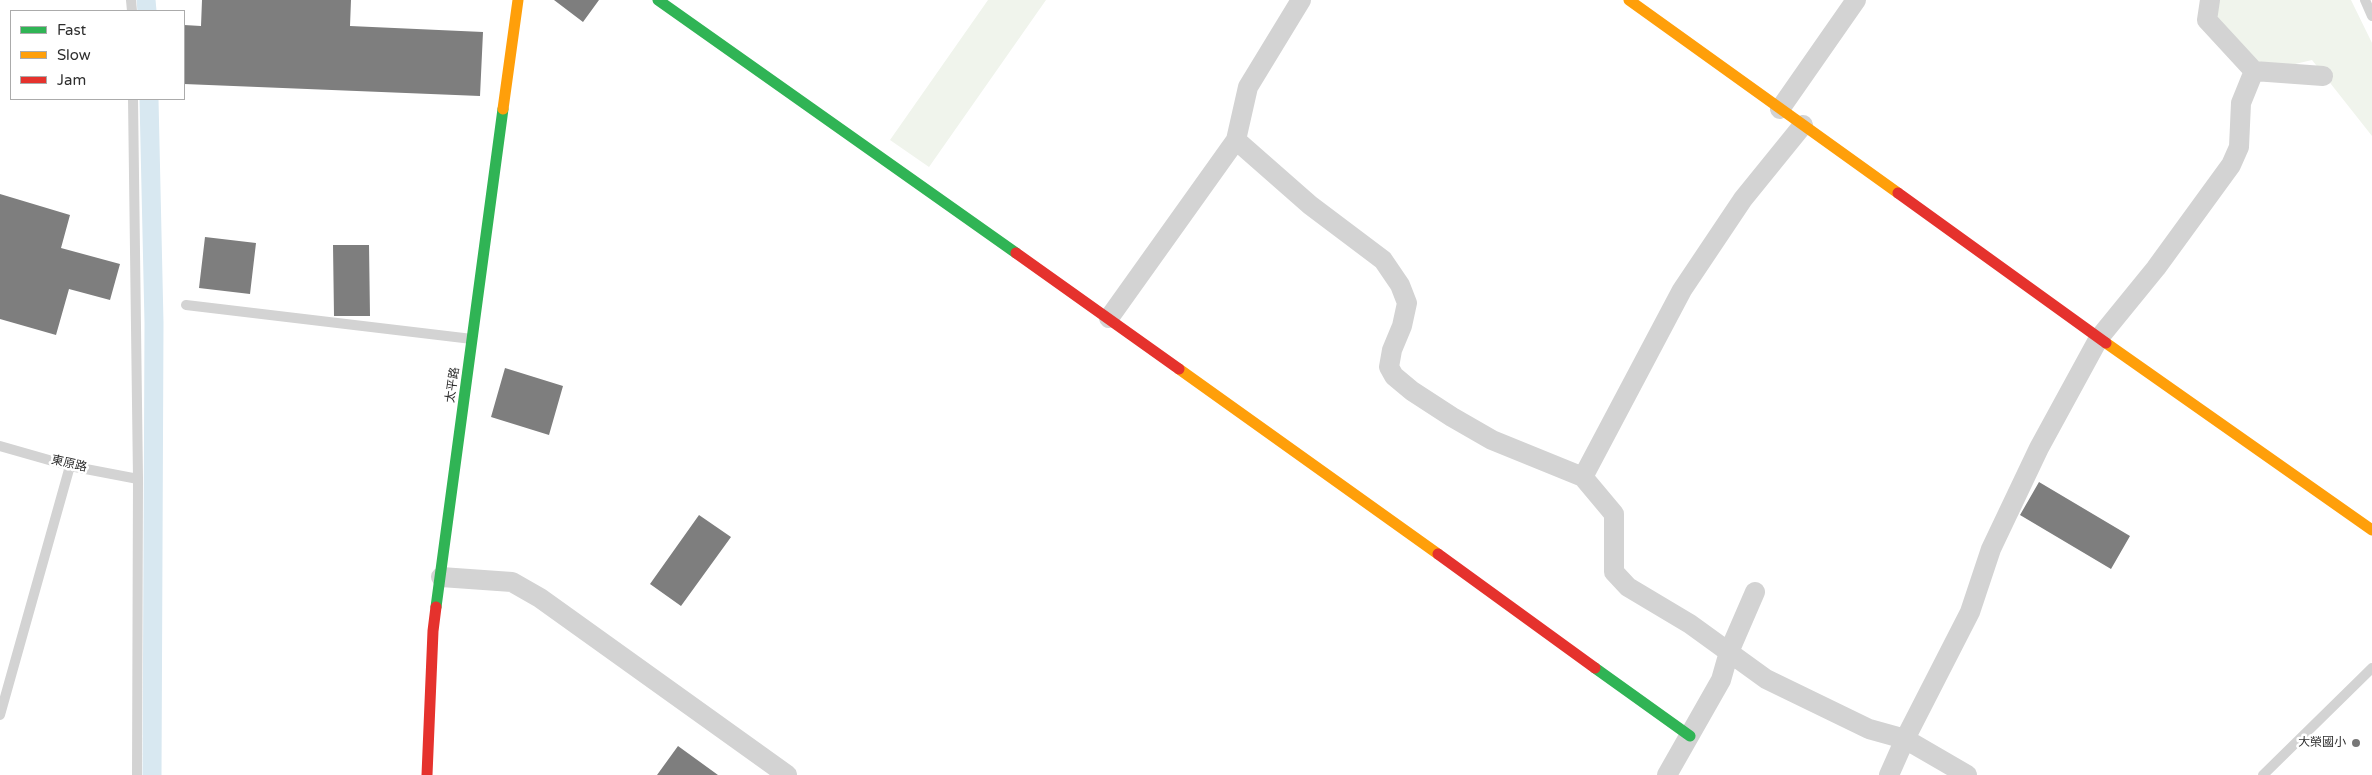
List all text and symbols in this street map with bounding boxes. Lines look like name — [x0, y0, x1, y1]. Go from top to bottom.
legend — [10, 10, 185, 100]
text: Fast — [57, 21, 86, 39]
text: Slow — [57, 46, 91, 64]
text: Jam — [57, 71, 86, 89]
street label: 太平路 — [443, 366, 463, 404]
street label: 東原路 — [50, 453, 88, 475]
place label: 大榮國小 — [2298, 736, 2346, 750]
marker: 大榮國小 — [2350, 737, 2362, 749]

